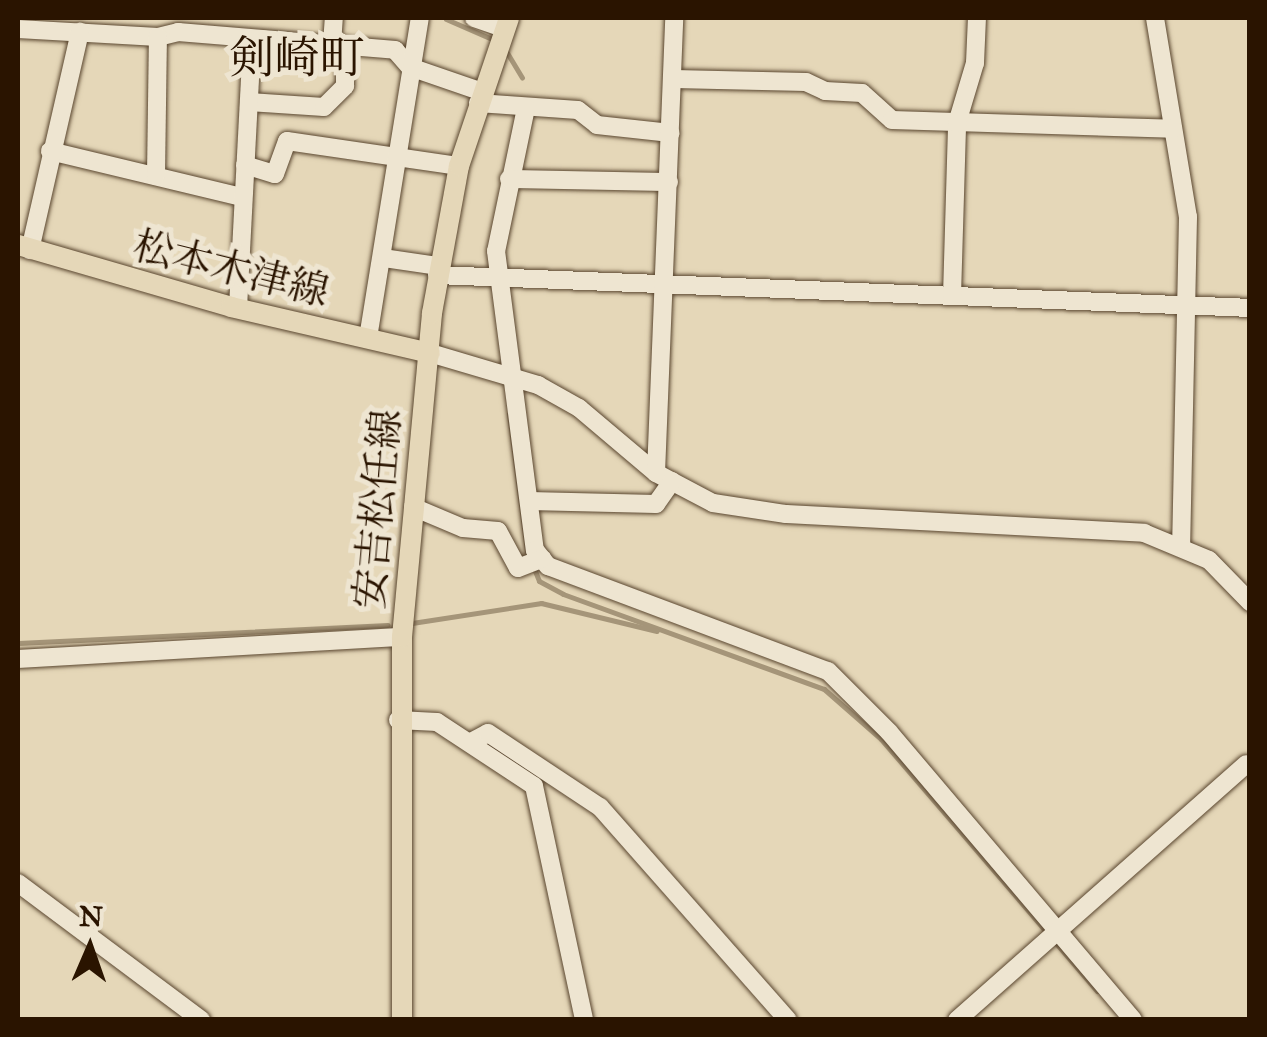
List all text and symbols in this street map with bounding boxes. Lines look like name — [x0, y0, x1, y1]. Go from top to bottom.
district label: 剣崎町 — [230, 31, 364, 85]
street label: 松本木津線 — [128, 222, 334, 316]
street label: 安吉松任線 — [345, 407, 411, 611]
north arrow — [40, 897, 140, 997]
text: N — [79, 899, 104, 934]

